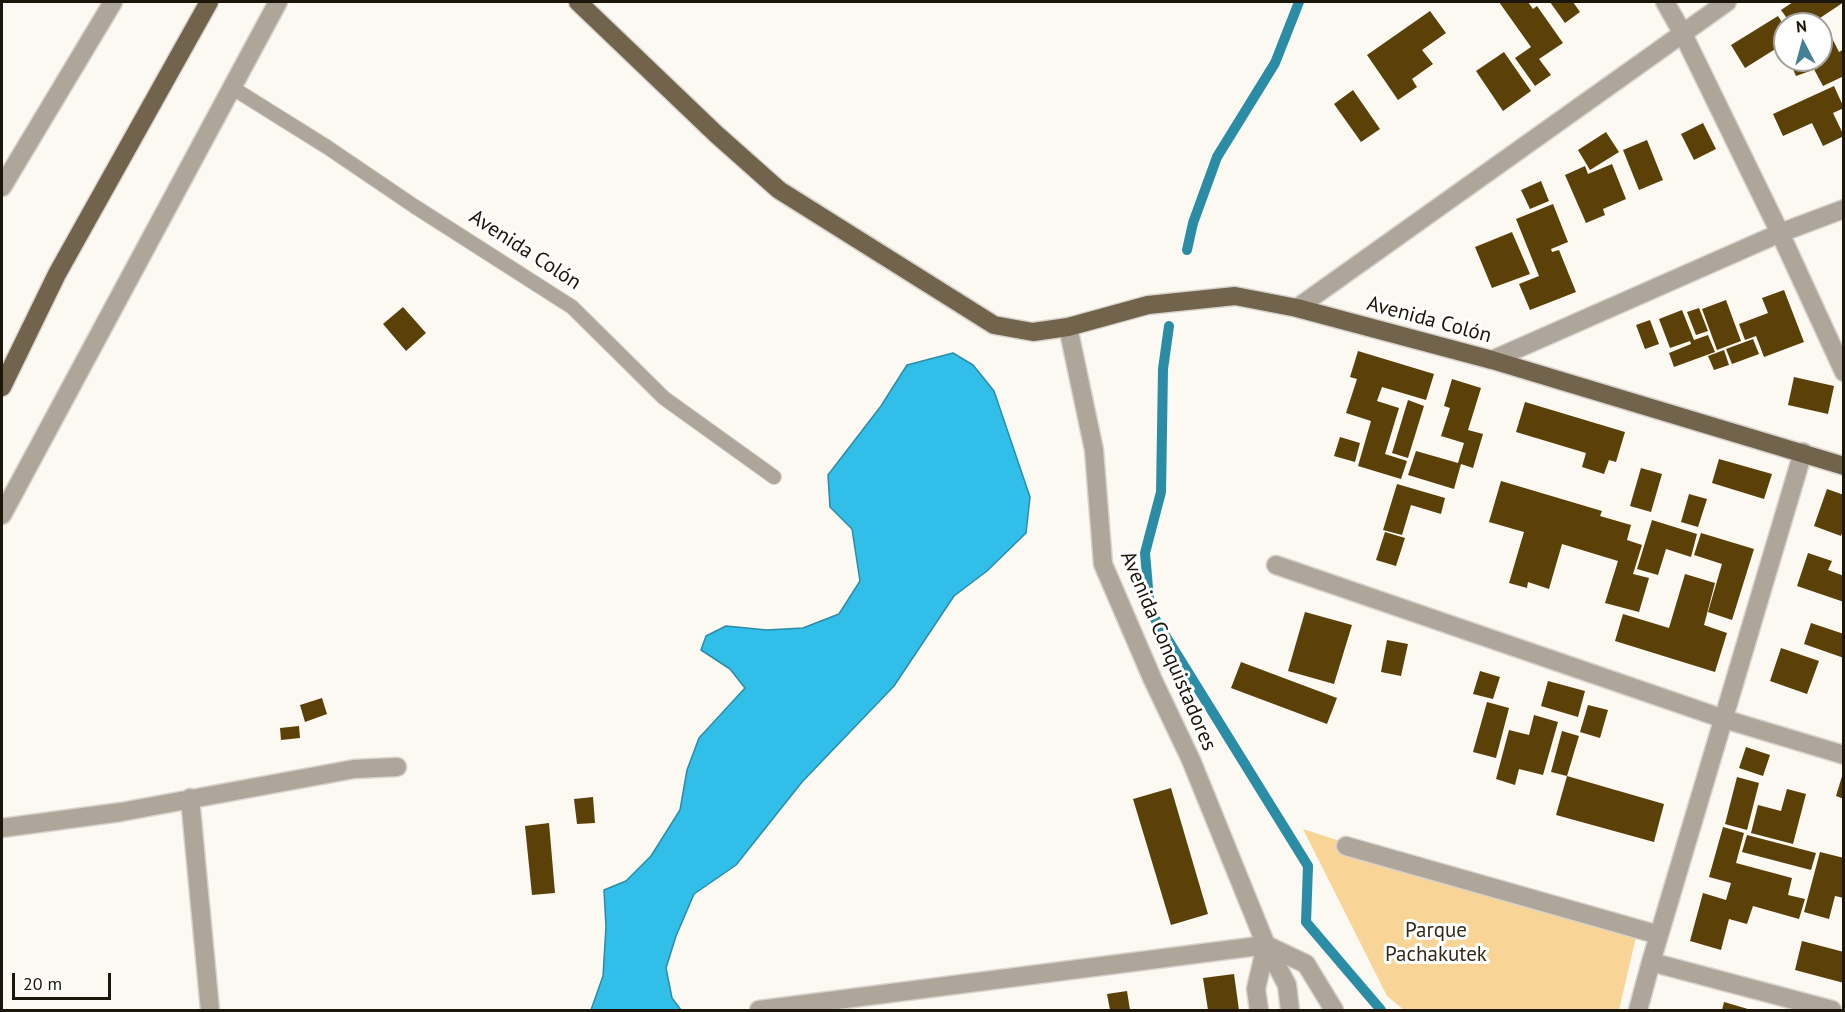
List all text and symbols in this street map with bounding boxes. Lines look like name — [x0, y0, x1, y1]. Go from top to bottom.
north arrow — [1773, 12, 1833, 72]
text: N — [1795, 16, 1808, 37]
street label: Avenida Colón — [464, 205, 586, 295]
street label: Avenida Colón — [1364, 291, 1494, 349]
street label: Avenida Conquistadores — [1115, 547, 1221, 755]
park label: Parque Pachakutek — [1385, 918, 1487, 968]
scale bar — [15, 961, 114, 999]
text: 20 m — [23, 972, 62, 995]

